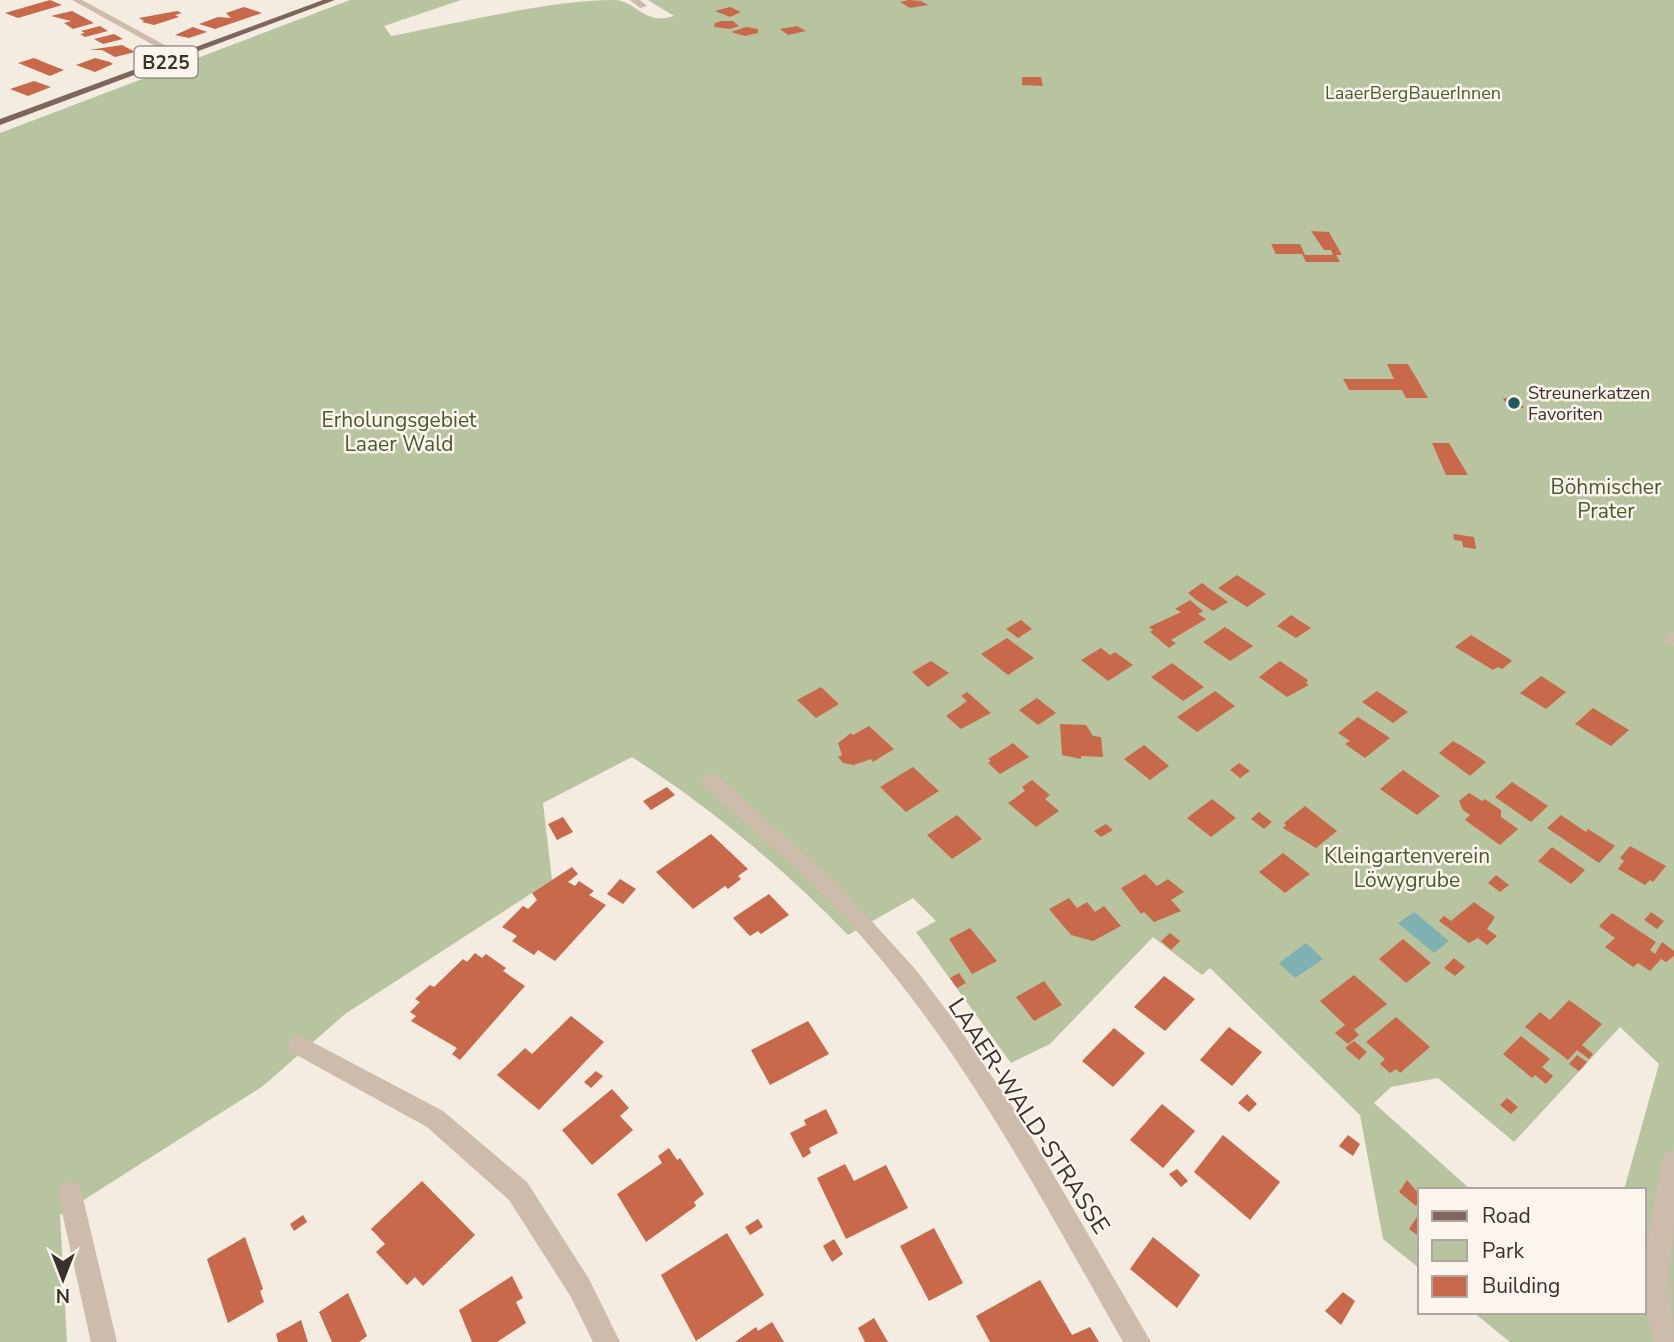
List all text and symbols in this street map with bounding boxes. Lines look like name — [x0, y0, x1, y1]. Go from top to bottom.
road number: B225 — [134, 46, 198, 78]
park label: LaaerBergBauerInnen — [1325, 81, 1501, 105]
place label: Streunerkatzen Favoriten — [1528, 381, 1650, 426]
marker: Streunerkatzen Favoriten — [1506, 395, 1522, 411]
park label: Erholungsgebiet Laaer Wald — [322, 406, 477, 458]
park label: Böhmischer Prater — [1550, 473, 1662, 525]
park label: Kleingartenverein Löwygrube — [1324, 842, 1490, 894]
street label: LAAER-WALD-STRASSE — [941, 992, 1117, 1240]
legend — [1418, 1188, 1646, 1314]
text: Road — [1482, 1202, 1531, 1230]
text: Park — [1482, 1237, 1524, 1265]
north arrow — [28, 1244, 98, 1314]
text: Building — [1482, 1272, 1560, 1300]
text: N — [56, 1282, 70, 1308]

